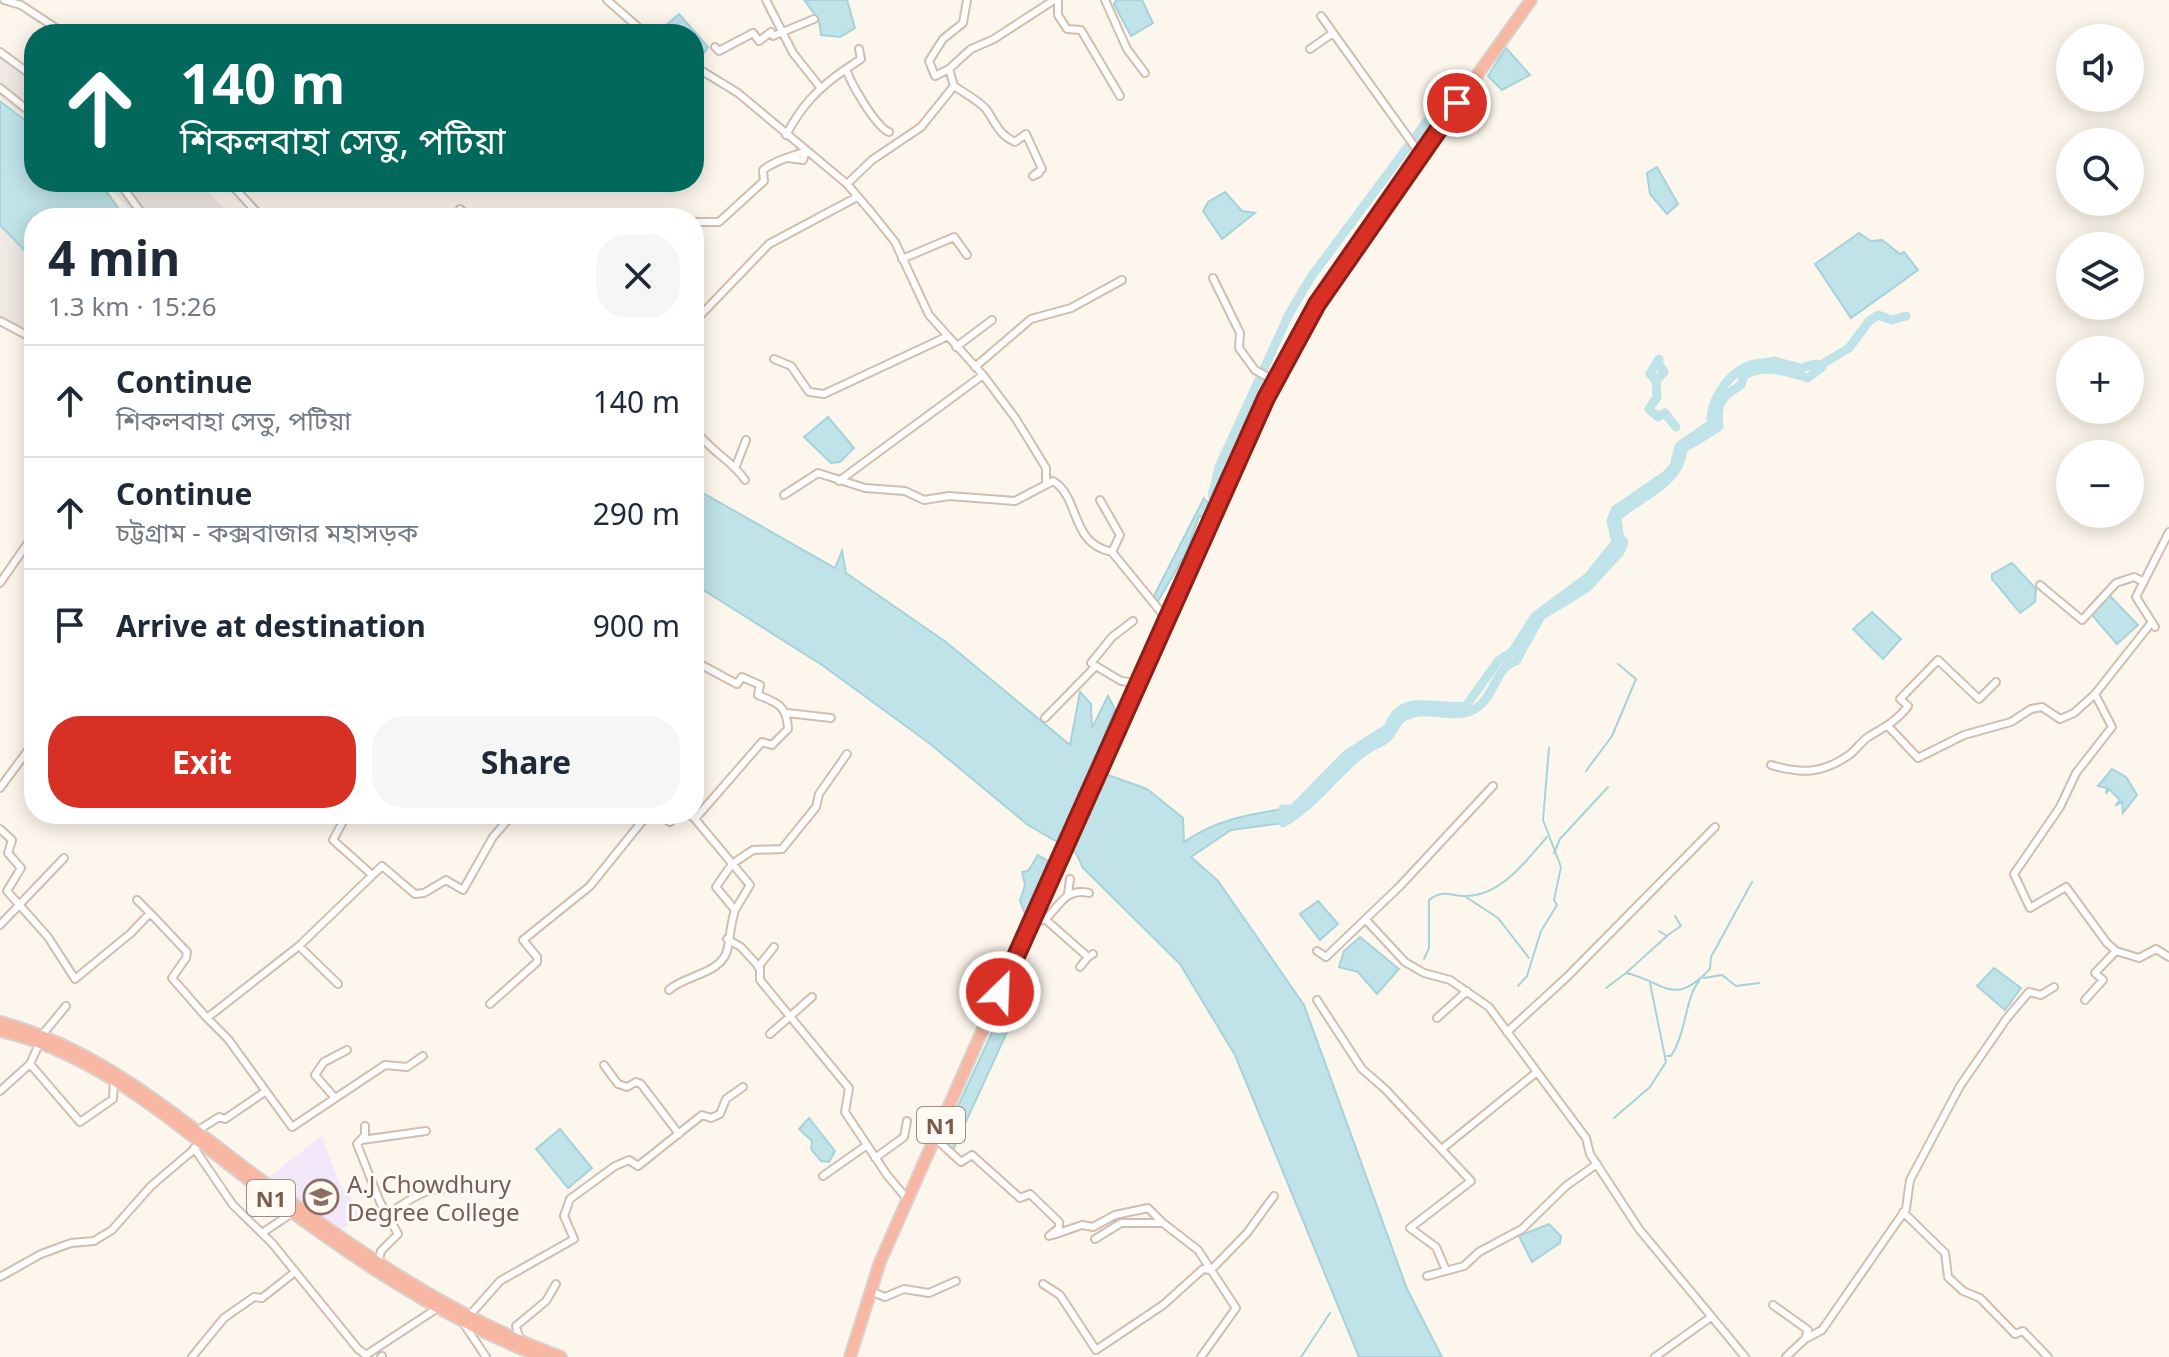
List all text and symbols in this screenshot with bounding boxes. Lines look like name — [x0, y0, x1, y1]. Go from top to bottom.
map controls — [2056, 24, 2144, 528]
button: sound — [2056, 24, 2144, 112]
text: 140 m — [180, 44, 345, 120]
icon: ahead — [48, 56, 152, 160]
pin — [1423, 69, 1491, 137]
icon: arrive — [1435, 81, 1479, 125]
text: শিকলবাহা সেতু, পটিয়া — [180, 116, 506, 165]
button: search — [2056, 128, 2144, 216]
text: 4 min — [48, 225, 180, 290]
button: layers — [2056, 232, 2144, 320]
button: close — [596, 234, 680, 318]
text: 1.3 km · 15:26 — [48, 288, 217, 324]
button: + — [2056, 336, 2144, 424]
text: Continue — [116, 361, 252, 402]
icon: ahead — [48, 379, 92, 423]
text: 140 m — [593, 381, 680, 422]
text: শিকলবাহা সেতু, পটিয়া — [116, 402, 351, 438]
button: − — [2056, 440, 2144, 528]
text: Continue — [116, 473, 252, 514]
icon: ahead — [48, 491, 92, 535]
text: 290 m — [593, 493, 680, 534]
text: চট্টগ্রাম - কক্সবাজার মহাসড়ক — [116, 514, 418, 550]
icon: arrive — [48, 603, 92, 647]
text: Arrive at destination — [116, 605, 426, 646]
text: 900 m — [593, 605, 680, 646]
button: Exit — [48, 716, 356, 808]
button: Share — [372, 716, 680, 808]
position arrow — [958, 950, 1042, 1034]
road number: N1 — [917, 1107, 965, 1143]
place label: A.J Chowdhury Degree College — [347, 1167, 519, 1228]
school or university icon: A.J Chowdhury Degree College — [302, 1178, 340, 1216]
road number: N1 — [247, 1180, 295, 1216]

